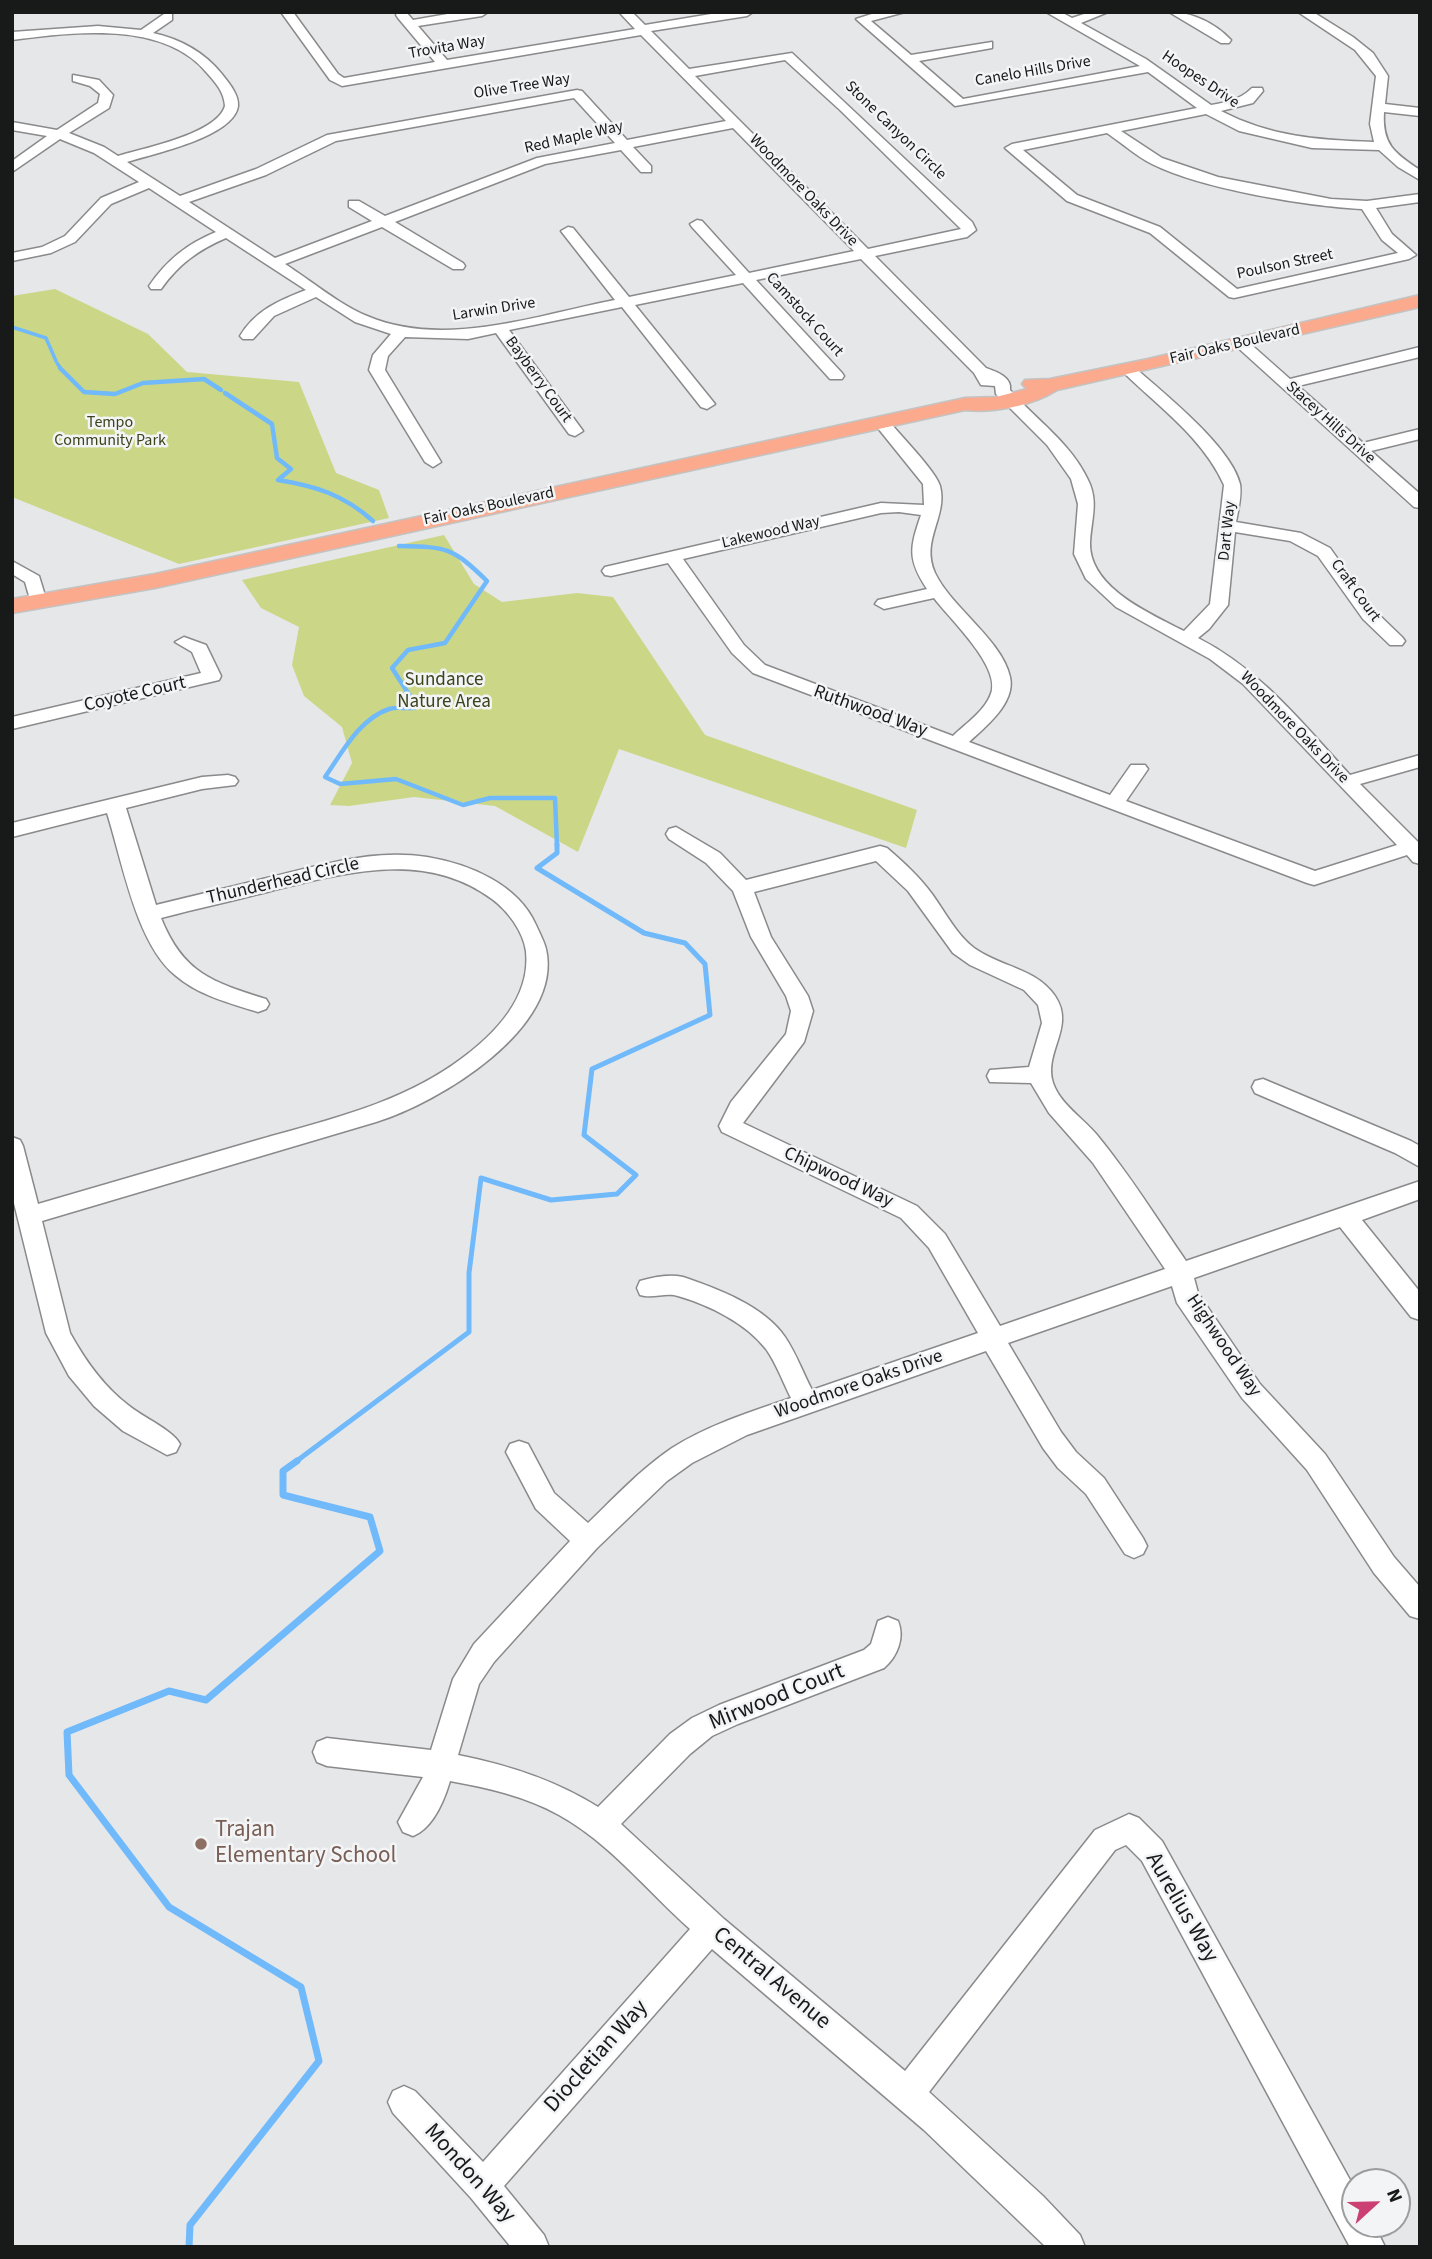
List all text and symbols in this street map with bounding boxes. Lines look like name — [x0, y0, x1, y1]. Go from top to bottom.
street label: Trovita Way — [407, 32, 487, 64]
street label: Hoopes Drive — [1158, 47, 1242, 113]
street label: Canelo Hills Drive — [974, 52, 1092, 92]
street label: Olive Tree Way — [472, 70, 572, 104]
street label: Stone Canyon Circle — [840, 78, 950, 184]
street label: Red Maple Way — [523, 117, 625, 159]
street label: Woodmore Oaks Drive — [745, 131, 861, 251]
street label: Poulson Street — [1235, 245, 1335, 285]
street label: Camstock Court — [761, 269, 847, 361]
street label: Larwin Drive — [451, 294, 537, 326]
street label: Fair Oaks Boulevard — [1168, 321, 1302, 369]
street label: Bayberry Court — [500, 333, 576, 427]
street label: Stacey Hills Drive — [1281, 378, 1379, 468]
park label: Tempo Community Park — [54, 413, 166, 451]
street label: Fair Oaks Boulevard — [422, 484, 556, 530]
street label: Dart Way — [1215, 500, 1241, 562]
street label: Lakewood Way — [720, 512, 822, 554]
street label: Craft Court — [1326, 556, 1384, 626]
street label: Woodmore Oaks Drive — [1236, 668, 1352, 788]
park label: Sundance Nature Area — [397, 670, 491, 714]
street label: Coyote Court — [82, 672, 188, 718]
street label: Ruthwood Way — [810, 681, 930, 743]
street label: Thunderhead Circle — [204, 853, 362, 911]
street label: Chipwood Way — [780, 1143, 896, 1213]
street label: Highwood Way — [1180, 1290, 1266, 1402]
street label: Woodmore Oaks Drive — [772, 1346, 946, 1424]
street label: Mirwood Court — [705, 1658, 849, 1738]
place label: Trajan Elementary School — [215, 1817, 396, 1871]
marker: Trajan Elementary School — [193, 1836, 209, 1852]
street label: Aurelius Way — [1138, 1848, 1224, 1968]
street label: Central Avenue — [706, 1922, 836, 2036]
street label: Diocletian Way — [539, 1995, 655, 2119]
street label: Mondon Way — [417, 2119, 521, 2229]
north arrow — [1341, 2168, 1411, 2238]
text: N — [1379, 2185, 1409, 2207]

